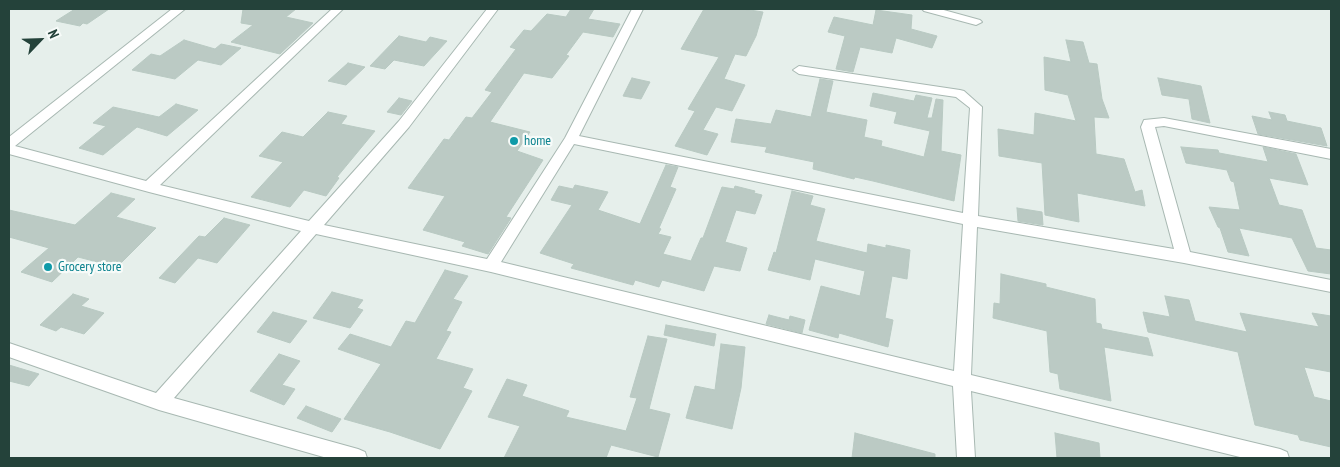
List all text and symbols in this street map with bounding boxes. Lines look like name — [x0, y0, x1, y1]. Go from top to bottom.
north arrow — [15, 15, 65, 65]
text: N — [44, 27, 63, 41]
place label: home — [524, 133, 551, 149]
marker: home — [508, 135, 520, 147]
place label: Grocery store — [58, 259, 122, 275]
marker: Grocery store — [42, 261, 54, 273]

